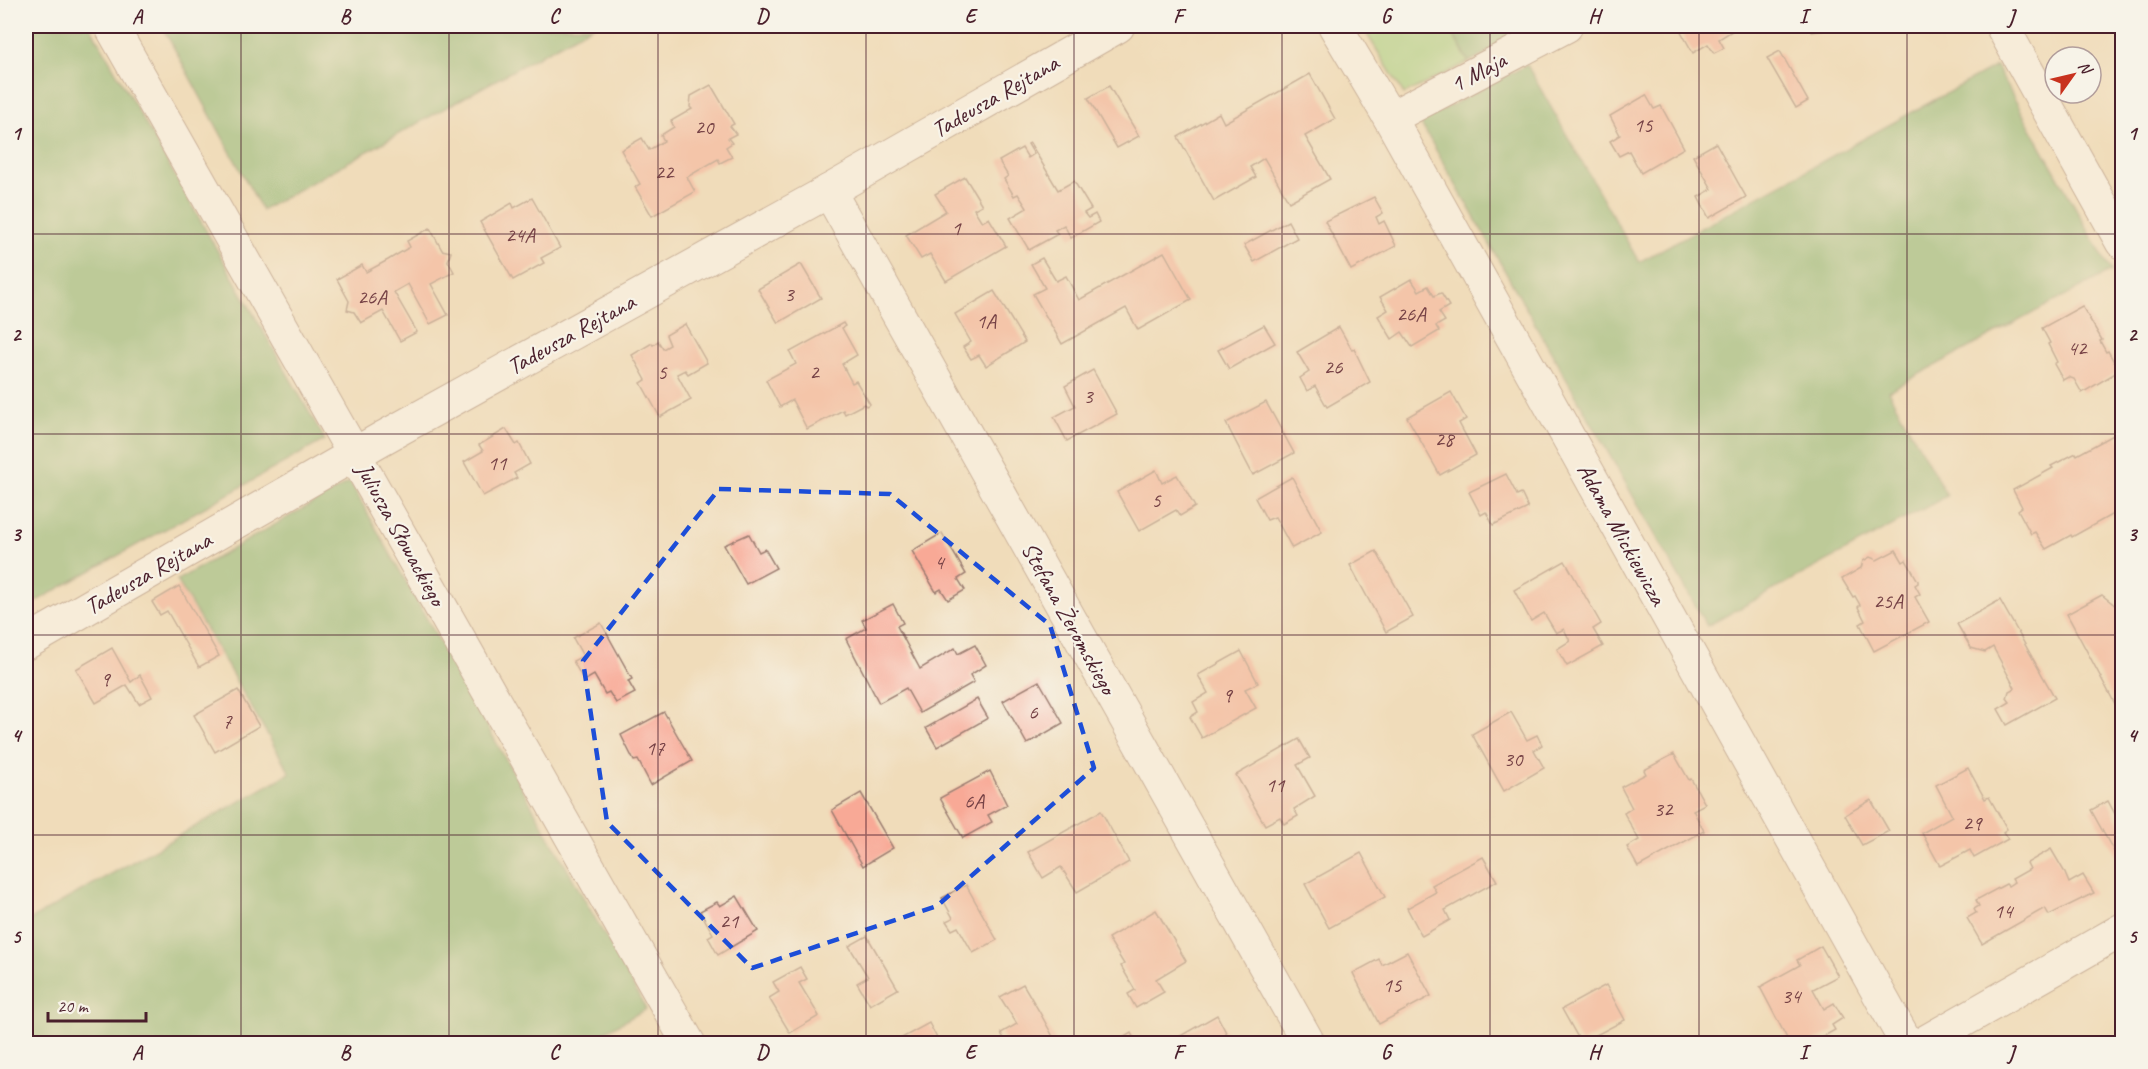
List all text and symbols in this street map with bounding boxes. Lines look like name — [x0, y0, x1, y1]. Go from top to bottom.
text: A — [132, 4, 144, 29]
text: B — [340, 4, 352, 29]
text: C — [549, 4, 561, 29]
text: D — [756, 4, 770, 29]
text: E — [965, 4, 979, 29]
text: F — [1173, 4, 1187, 29]
text: G — [1381, 4, 1394, 29]
text: H — [1588, 4, 1603, 29]
text: I — [1799, 4, 1812, 29]
text: J — [2006, 4, 2018, 29]
street label: 1 Maja — [1445, 44, 1512, 99]
north arrow — [2043, 45, 2103, 105]
street label: Tadeusza Rejtana — [926, 47, 1065, 144]
text: N — [2074, 57, 2097, 79]
house number: 15 — [1634, 112, 1654, 138]
house number: 20 — [695, 114, 715, 140]
text: 1 — [12, 121, 23, 146]
text: 1 — [2128, 121, 2139, 146]
house number: 22 — [655, 159, 675, 185]
house number: 1 — [951, 215, 962, 241]
house number: 24A — [505, 222, 536, 248]
house number: 3 — [784, 281, 795, 307]
house number: 26A — [357, 284, 388, 310]
street label: Tadeusza Rejtana — [502, 286, 642, 382]
house number: 26A — [1396, 301, 1427, 327]
house number: 1A — [976, 308, 997, 334]
text: 2 — [12, 322, 23, 347]
text: 2 — [2128, 322, 2139, 347]
house number: 42 — [2068, 335, 2088, 361]
house number: 26 — [1324, 354, 1343, 380]
house number: 5 — [657, 359, 668, 385]
house number: 2 — [809, 359, 820, 385]
house number: 3 — [1083, 383, 1094, 409]
house number: 28 — [1435, 426, 1456, 452]
house number: 11 — [488, 450, 508, 476]
street label: Juliusza Słowackiego — [349, 456, 454, 613]
street label: Adama Mickiewicza — [1571, 458, 1674, 612]
house number: 5 — [1151, 487, 1162, 513]
text: 3 — [12, 522, 23, 547]
text: 3 — [2128, 522, 2139, 547]
street label: Tadeusza Rejtana — [79, 524, 218, 621]
street label: Stefana Żeromskiego — [1015, 537, 1124, 702]
house number: 4 — [934, 549, 946, 575]
house number: 25A — [1873, 588, 1904, 614]
house number: 9 — [100, 666, 111, 692]
house number: 9 — [1222, 682, 1233, 708]
house number: 6 — [1028, 699, 1038, 725]
house number: 7 — [222, 708, 233, 734]
text: 4 — [12, 723, 24, 748]
text: 4 — [2128, 723, 2140, 748]
house number: 17 — [646, 735, 666, 761]
house number: 30 — [1504, 746, 1524, 772]
house number: 11 — [1266, 772, 1286, 798]
house number: 6A — [964, 788, 985, 814]
house number: 32 — [1654, 796, 1674, 822]
house number: 29 — [1963, 810, 1983, 836]
house number: 14 — [1994, 898, 2015, 924]
house number: 21 — [720, 908, 740, 934]
text: 5 — [12, 924, 23, 949]
text: 5 — [2128, 924, 2139, 949]
house number: 15 — [1383, 972, 1403, 998]
house number: 34 — [1782, 983, 1803, 1009]
scale bar — [48, 985, 146, 1023]
text: 20 m — [57, 995, 90, 1017]
text: A — [132, 1040, 144, 1065]
text: B — [340, 1040, 352, 1065]
text: C — [549, 1040, 561, 1065]
text: D — [756, 1040, 770, 1065]
text: E — [965, 1040, 979, 1065]
text: F — [1173, 1040, 1187, 1065]
text: G — [1381, 1040, 1394, 1065]
text: H — [1588, 1040, 1603, 1065]
text: I — [1799, 1040, 1812, 1065]
text: J — [2006, 1040, 2018, 1065]

